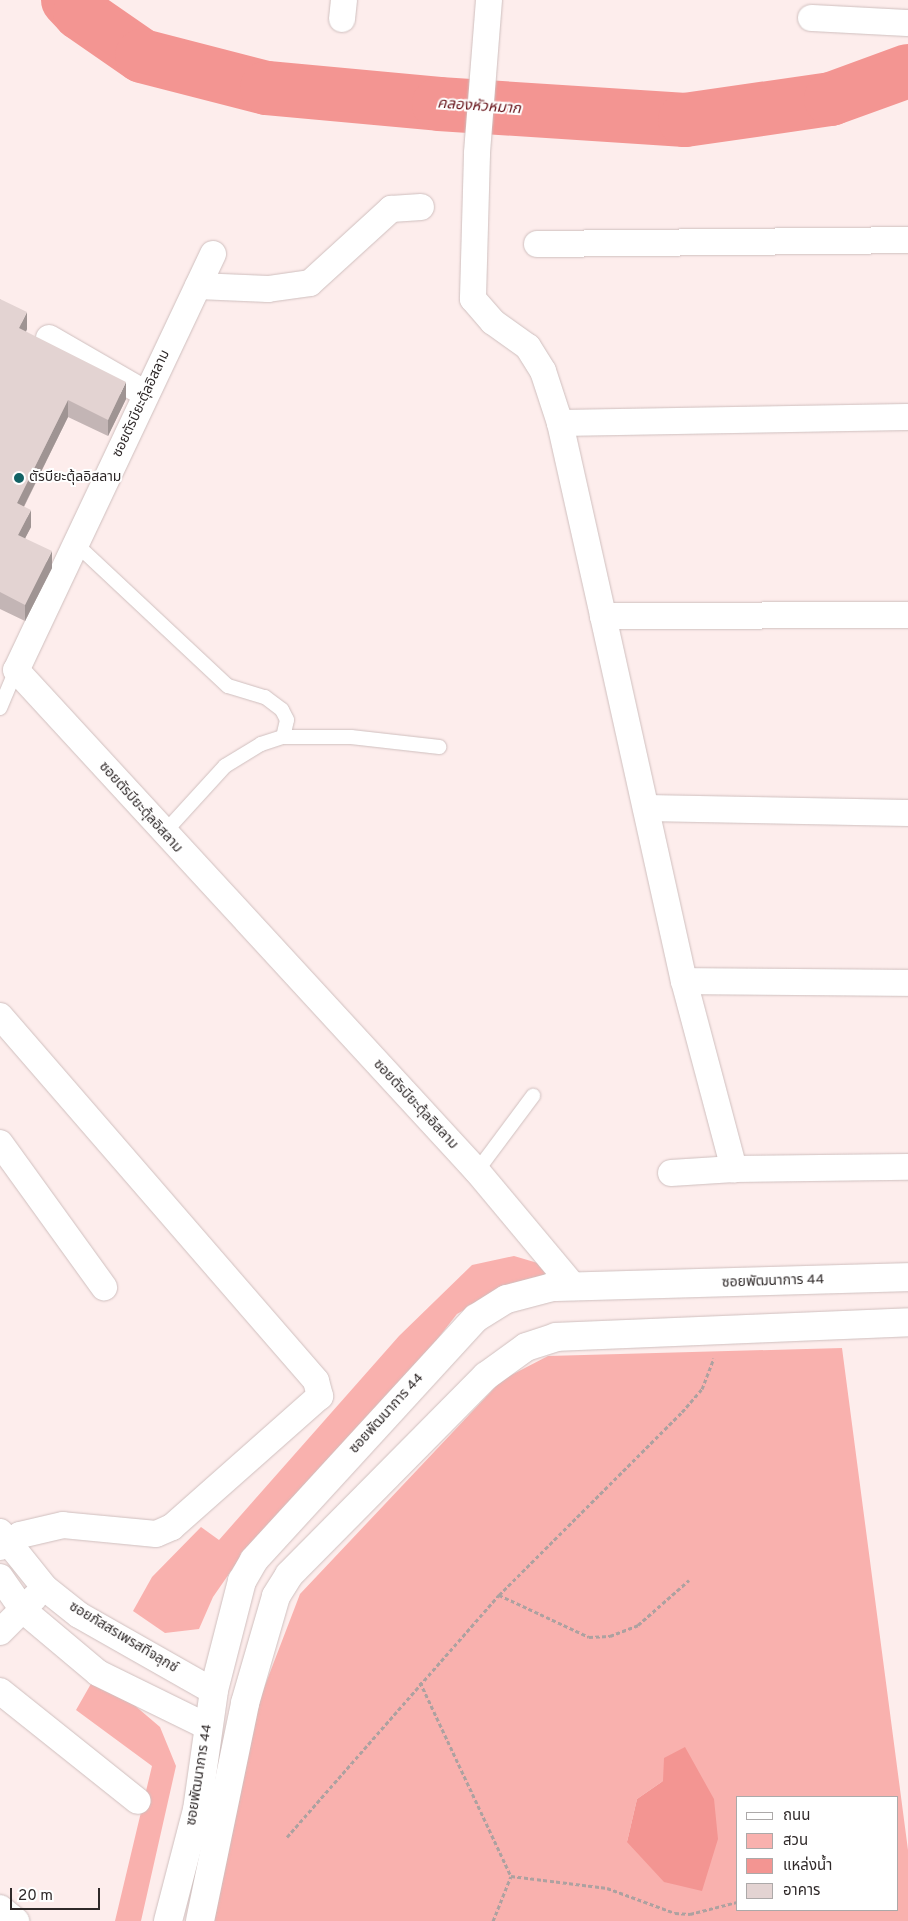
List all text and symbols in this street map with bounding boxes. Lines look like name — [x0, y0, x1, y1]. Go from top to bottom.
water label: คลองหัวหมาก — [437, 95, 521, 119]
street label: ซอยตัรบียะตุ้ลอิสลาม — [110, 348, 174, 460]
place label: ตัรบียะตุ้ลอิสลาม — [29, 470, 121, 486]
marker: ตัรบียะตุ้ลอิสลาม — [13, 472, 25, 484]
street label: ซอยตัรบียะตุ้ลอิสลาม — [95, 759, 185, 857]
street label: ซอยตัรบียะตุ้ลอิสลาม — [369, 1057, 461, 1153]
street label: ซอยพัฒนาการ 44 — [722, 1272, 824, 1292]
street label: ซอยพัฒนาการ 44 — [347, 1370, 427, 1458]
street label: ซอยภัสสรเพรสทีจลุกซ์ — [66, 1599, 180, 1677]
street label: ซอยพัฒนาการ 44 — [184, 1723, 216, 1827]
legend — [736, 1796, 898, 1911]
text: ถนน — [783, 1807, 810, 1826]
text: สวน — [783, 1832, 808, 1851]
text: แหล่งน้ำ — [783, 1857, 832, 1876]
scale bar — [12, 1878, 102, 1910]
text: อาคาร — [783, 1882, 820, 1901]
text: 20 m — [18, 1887, 53, 1906]

